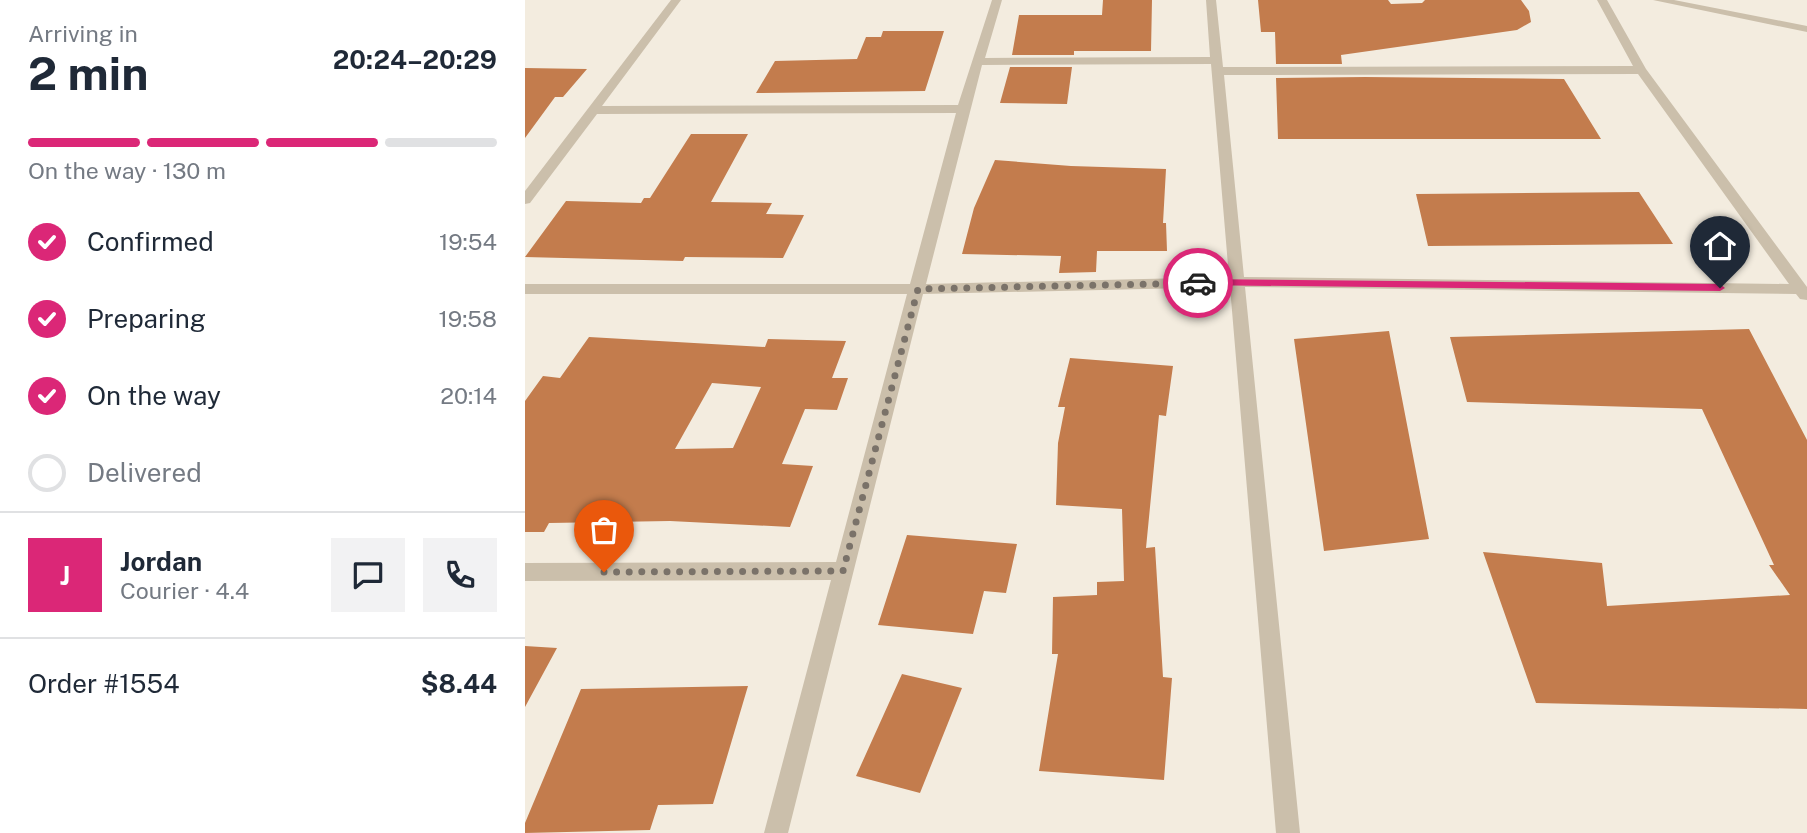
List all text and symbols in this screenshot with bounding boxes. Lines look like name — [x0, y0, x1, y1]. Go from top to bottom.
text: Arriving in — [28, 20, 138, 47]
text: 20:24–20:29 — [333, 44, 497, 75]
text: 2 min — [28, 46, 148, 100]
text: On the way · 130 m — [28, 157, 226, 184]
pin — [1690, 216, 1750, 288]
icon: check — [28, 223, 66, 261]
text: Confirmed — [87, 226, 214, 257]
icon: home — [1701, 227, 1739, 265]
text: 19:54 — [439, 228, 497, 255]
courier — [1163, 248, 1233, 318]
icon: car — [1179, 264, 1217, 302]
icon: check — [28, 300, 66, 338]
text: Preparing — [87, 303, 206, 334]
text: 19:58 — [438, 305, 497, 332]
icon: check — [28, 377, 66, 415]
text: On the way — [87, 380, 221, 411]
text: 20:14 — [440, 382, 497, 409]
text: Delivered — [87, 457, 202, 488]
pin — [574, 500, 634, 572]
icon: bag — [585, 511, 623, 549]
button: chat — [331, 538, 405, 612]
button: phone — [423, 538, 497, 612]
text: Jordan — [120, 546, 202, 577]
text: J — [60, 560, 70, 591]
text: Courier · 4.4 — [120, 577, 249, 604]
text: Order #1554 — [28, 668, 180, 699]
text: $8.44 — [421, 668, 497, 699]

